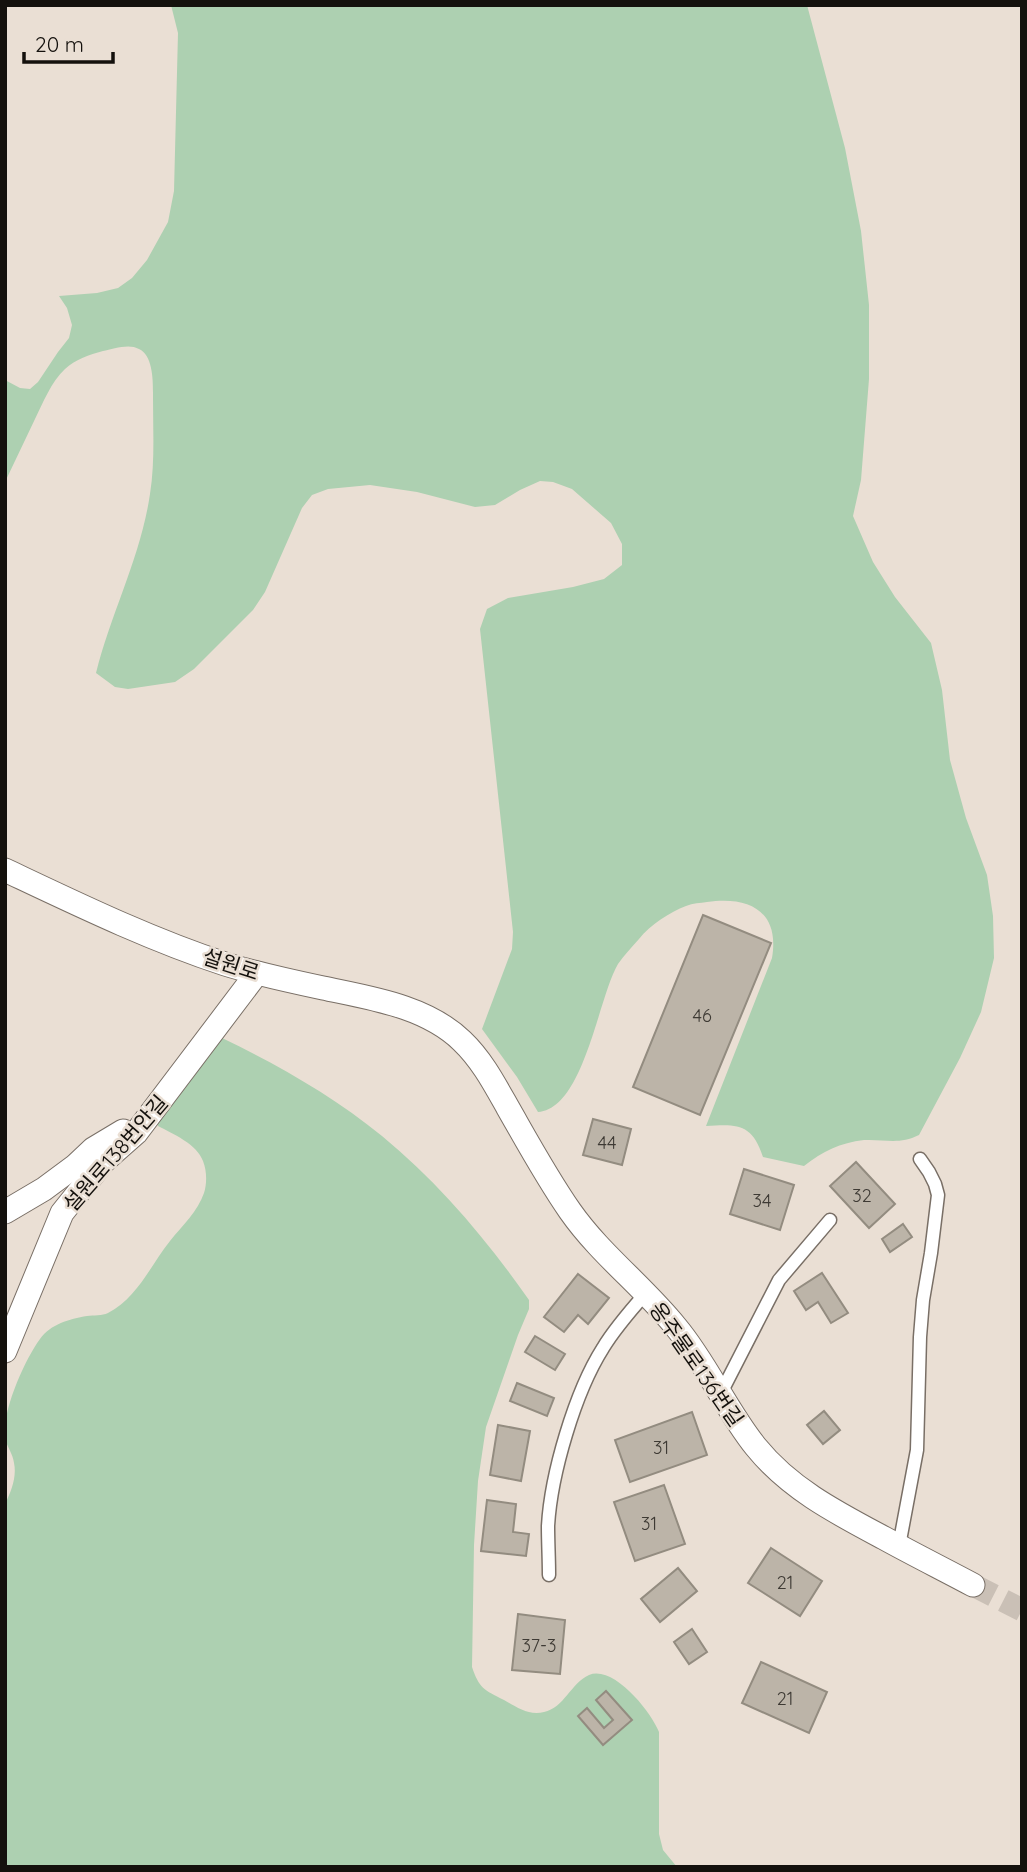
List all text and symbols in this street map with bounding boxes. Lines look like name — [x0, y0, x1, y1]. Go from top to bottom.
scale bar — [24, 21, 114, 65]
text: 20 m — [35, 31, 84, 57]
street label: 설원로 — [199, 943, 263, 985]
house number: 46 — [692, 1004, 712, 1027]
street label: 설원로138번안길 — [57, 1089, 173, 1217]
house number: 44 — [598, 1131, 616, 1154]
house number: 32 — [852, 1184, 872, 1207]
house number: 34 — [753, 1189, 771, 1212]
street label: 옹주물로136번길 — [644, 1297, 750, 1431]
house number: 31 — [653, 1436, 669, 1459]
house number: 31 — [641, 1512, 657, 1535]
house number: 21 — [777, 1571, 793, 1594]
house number: 37-3 — [521, 1634, 557, 1657]
house number: 21 — [777, 1687, 793, 1710]

